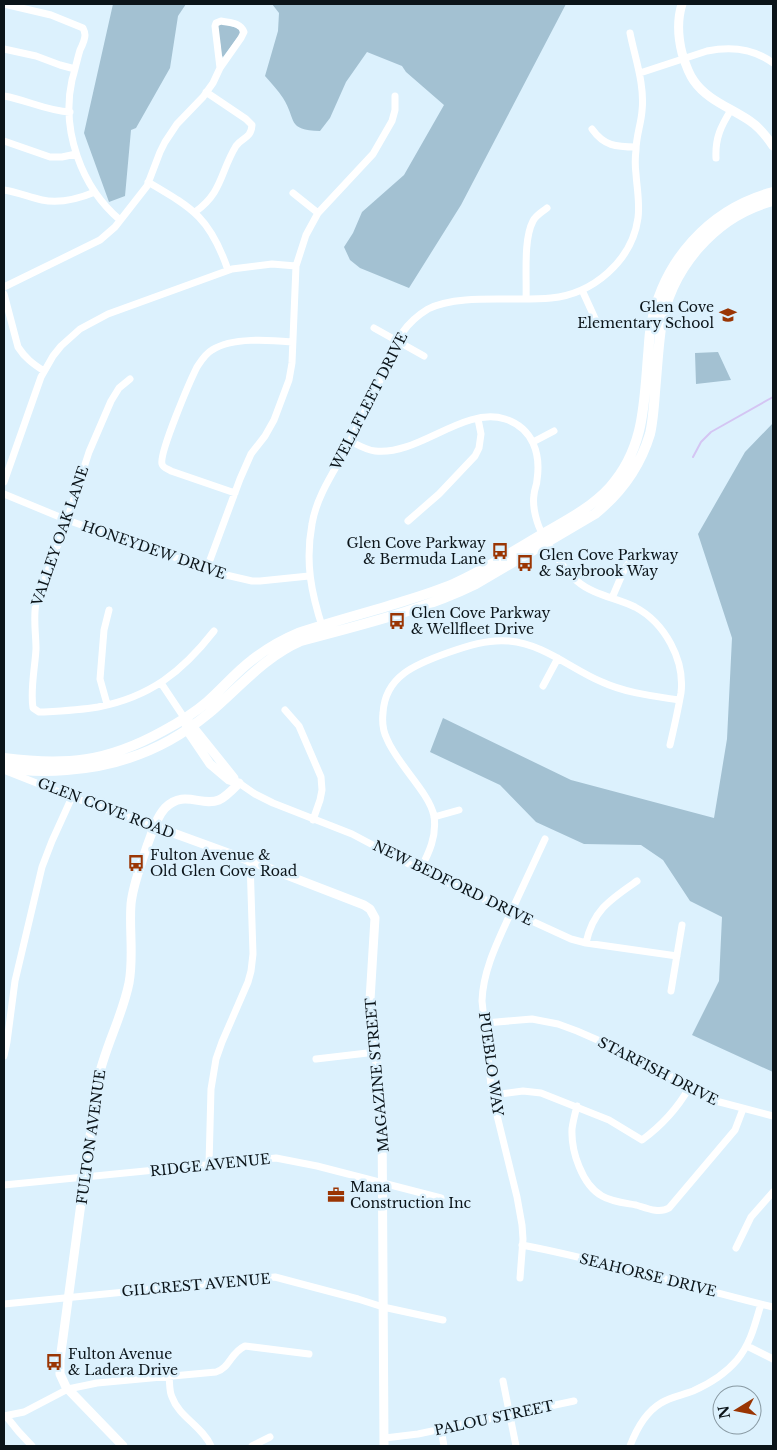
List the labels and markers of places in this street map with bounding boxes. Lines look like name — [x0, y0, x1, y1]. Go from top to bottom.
place label: Glen Cove Elementary School — [577, 298, 714, 332]
school or university icon: Glen Cove Elementary School — [718, 305, 738, 325]
place label: Glen Cove Parkway & Bermuda Lane — [347, 534, 486, 568]
bus stop icon: Glen Cove Parkway & Bermuda Lane — [490, 541, 510, 561]
place label: Glen Cove Parkway & Saybrook Way — [539, 546, 679, 580]
bus stop icon: Glen Cove Parkway & Saybrook Way — [515, 553, 535, 573]
place label: Glen Cove Parkway & Wellfleet Drive — [411, 604, 551, 638]
bus stop icon: Glen Cove Parkway & Wellfleet Drive — [387, 611, 407, 631]
place label: Fulton Avenue & Old Glen Cove Road — [150, 846, 298, 880]
bus stop icon: Fulton Avenue & Old Glen Cove Road — [126, 853, 146, 873]
place label: Mana Construction Inc — [350, 1178, 472, 1212]
office icon: Mana Construction Inc — [326, 1185, 346, 1205]
place label: Fulton Avenue & Ladera Drive — [68, 1345, 178, 1379]
bus stop icon: Fulton Avenue & Ladera Drive — [44, 1352, 64, 1372]

